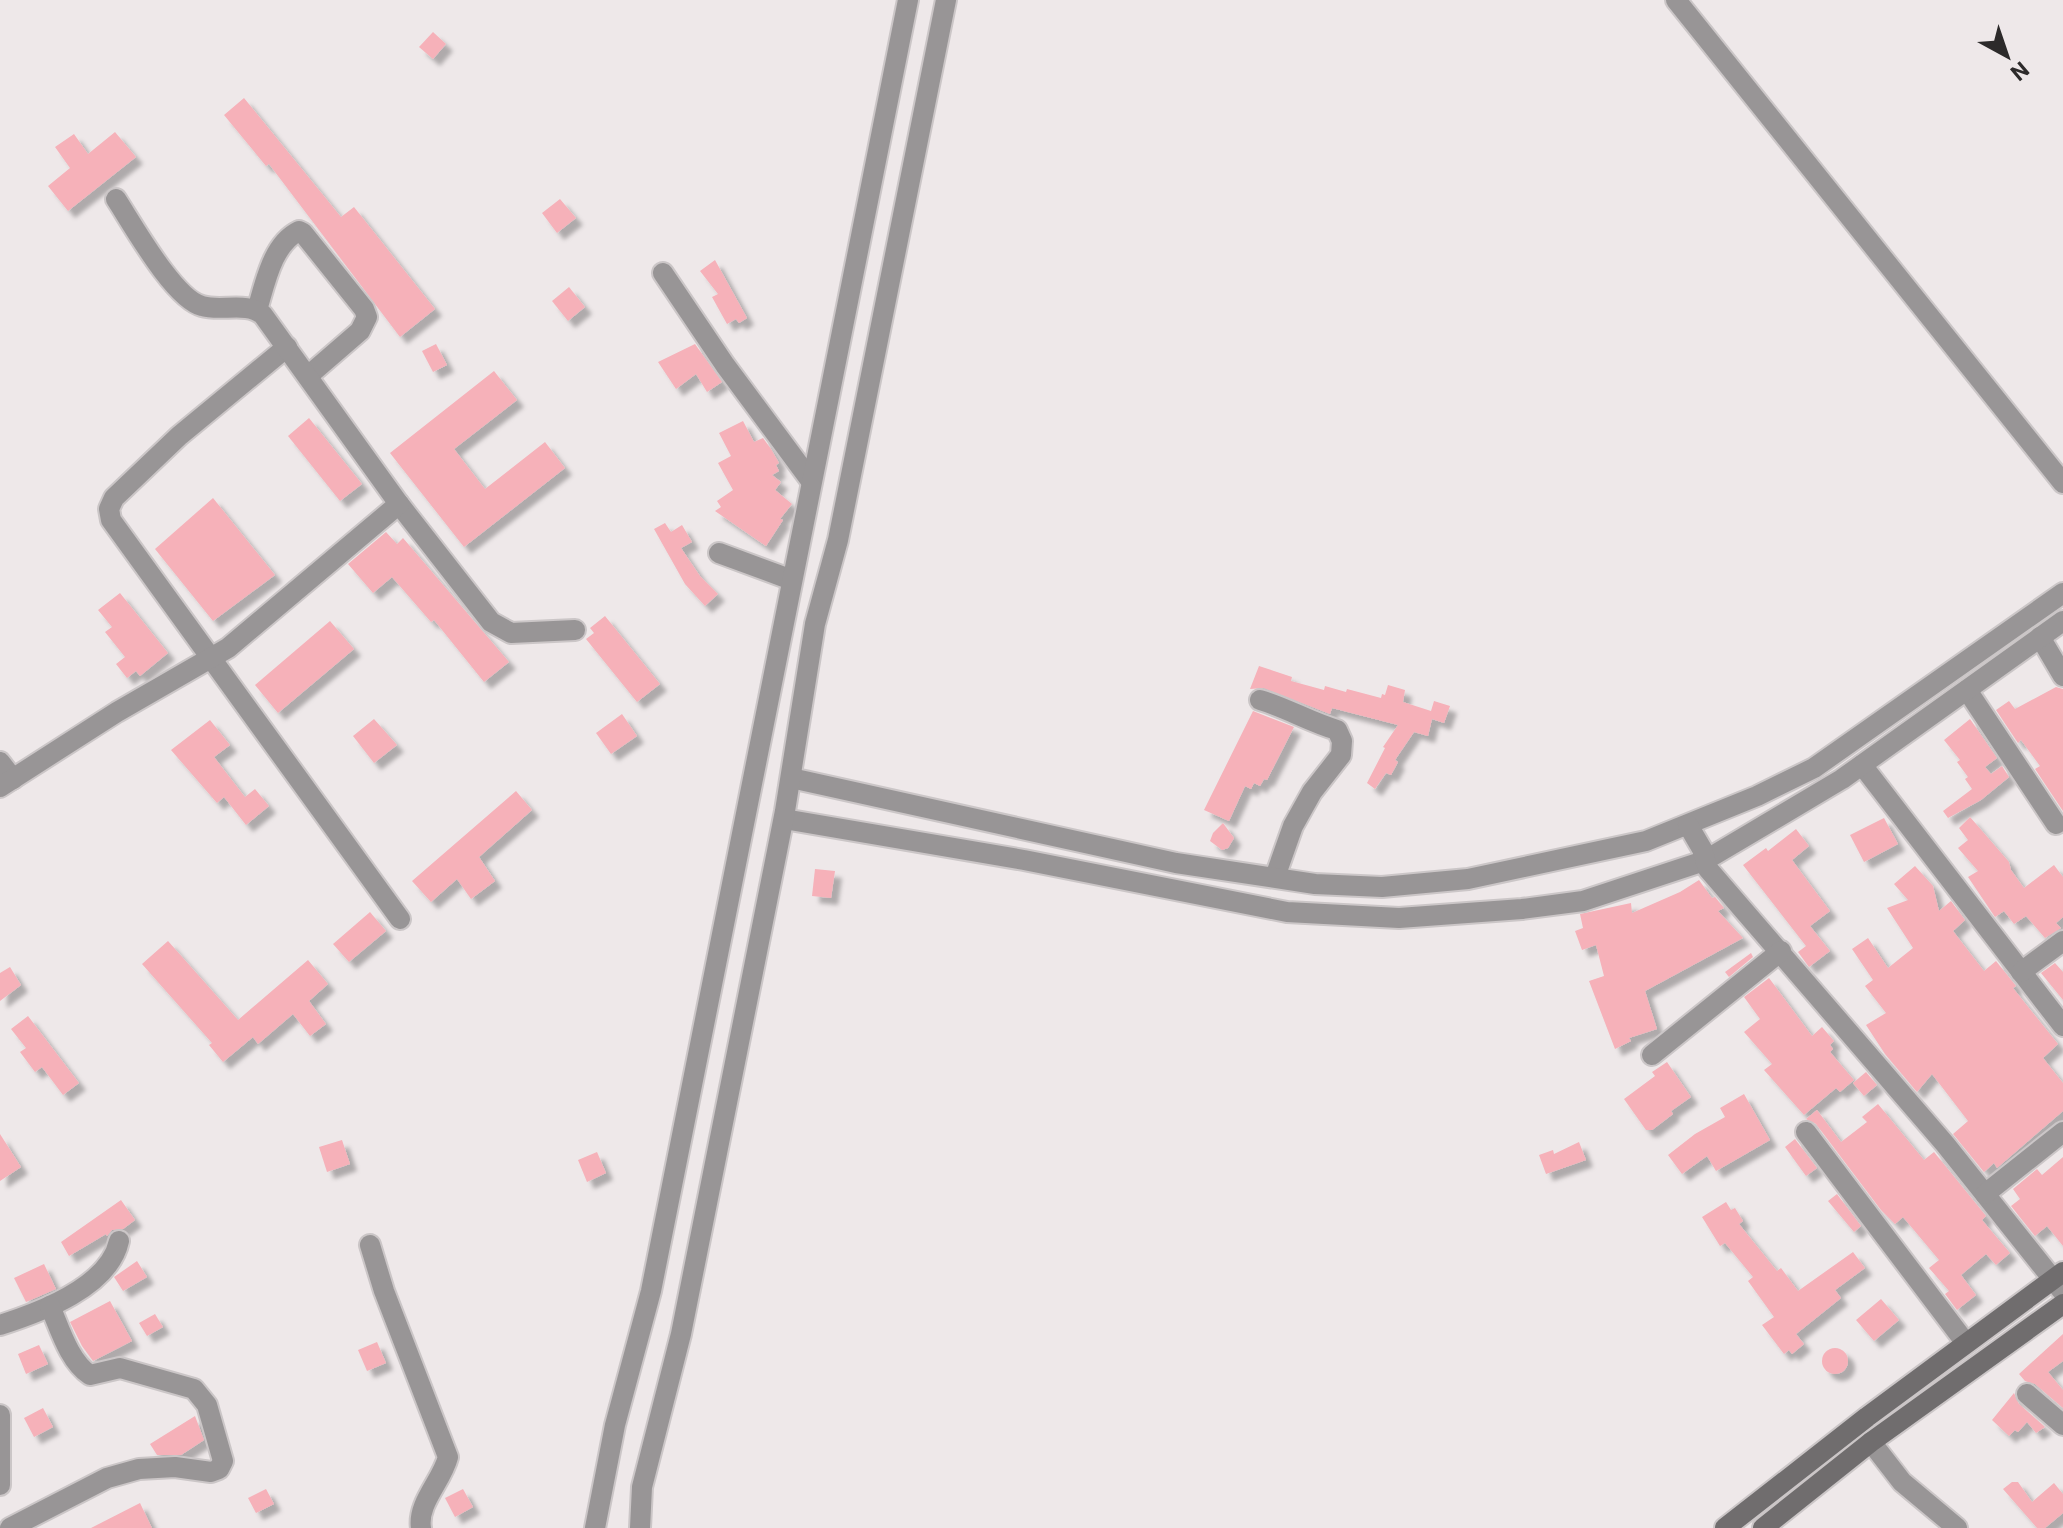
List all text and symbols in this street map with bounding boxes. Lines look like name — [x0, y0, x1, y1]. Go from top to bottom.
north arrow — [1967, 16, 2047, 96]
text: N — [2006, 56, 2034, 86]

